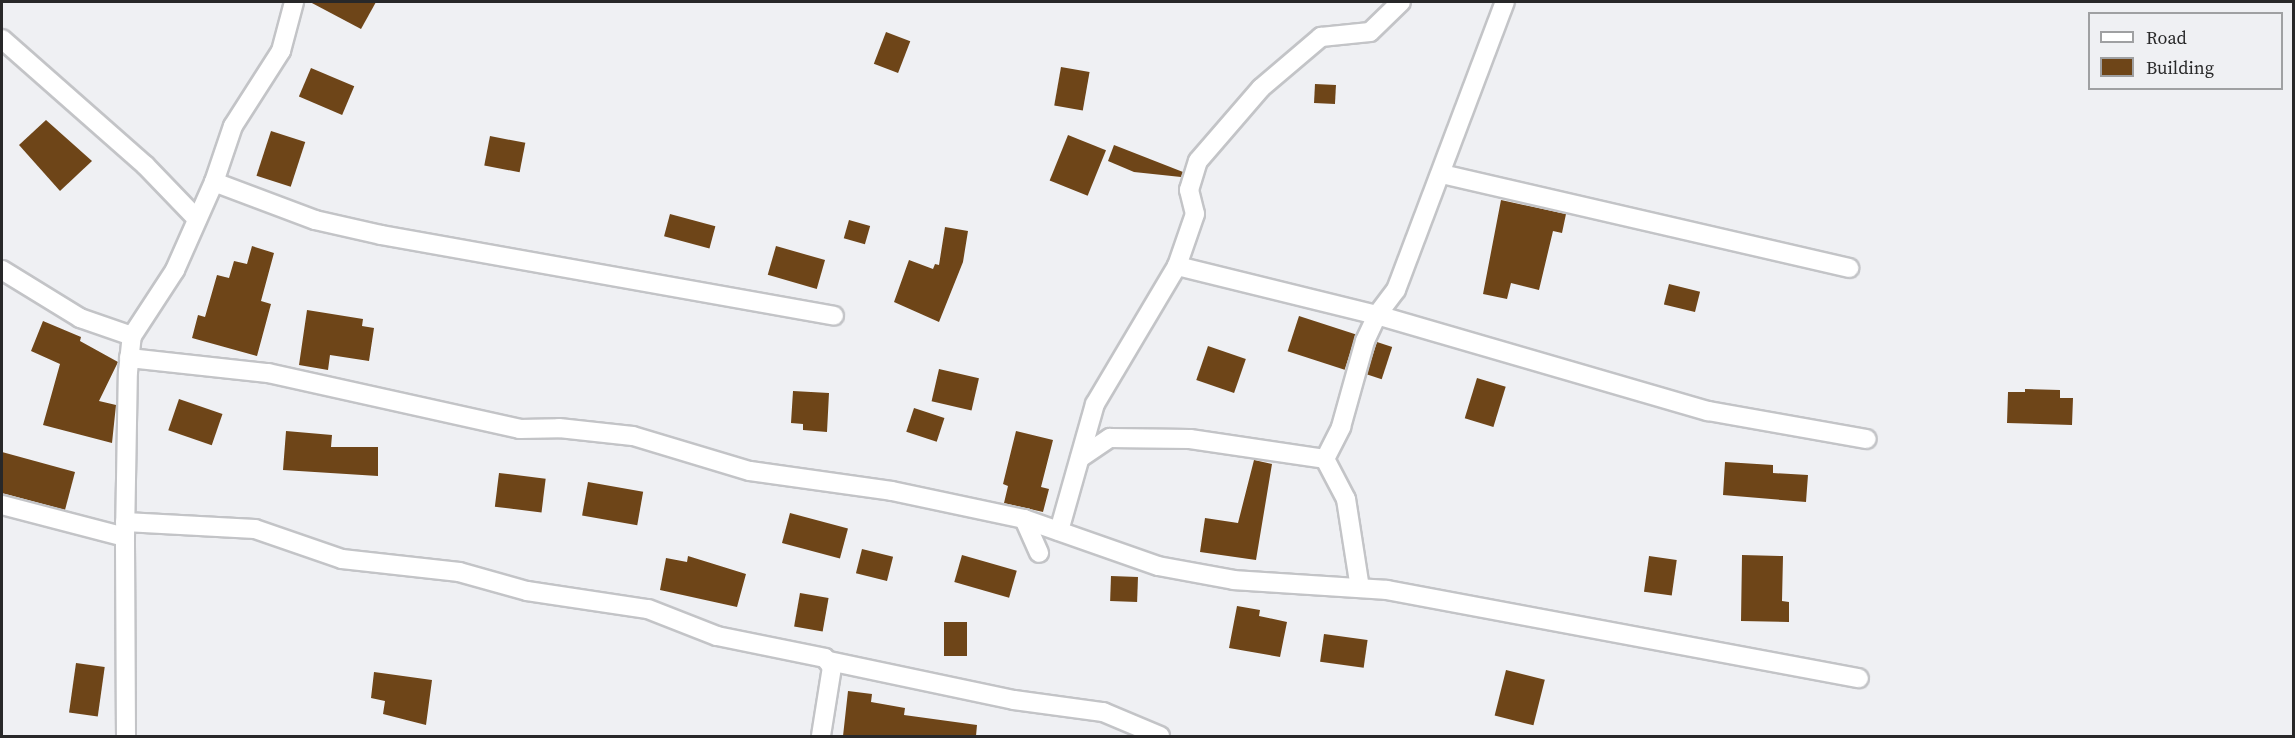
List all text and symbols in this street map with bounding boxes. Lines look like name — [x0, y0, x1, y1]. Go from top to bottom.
legend — [2088, 12, 2283, 90]
text: Road — [2146, 25, 2187, 50]
text: Building — [2146, 55, 2214, 80]

